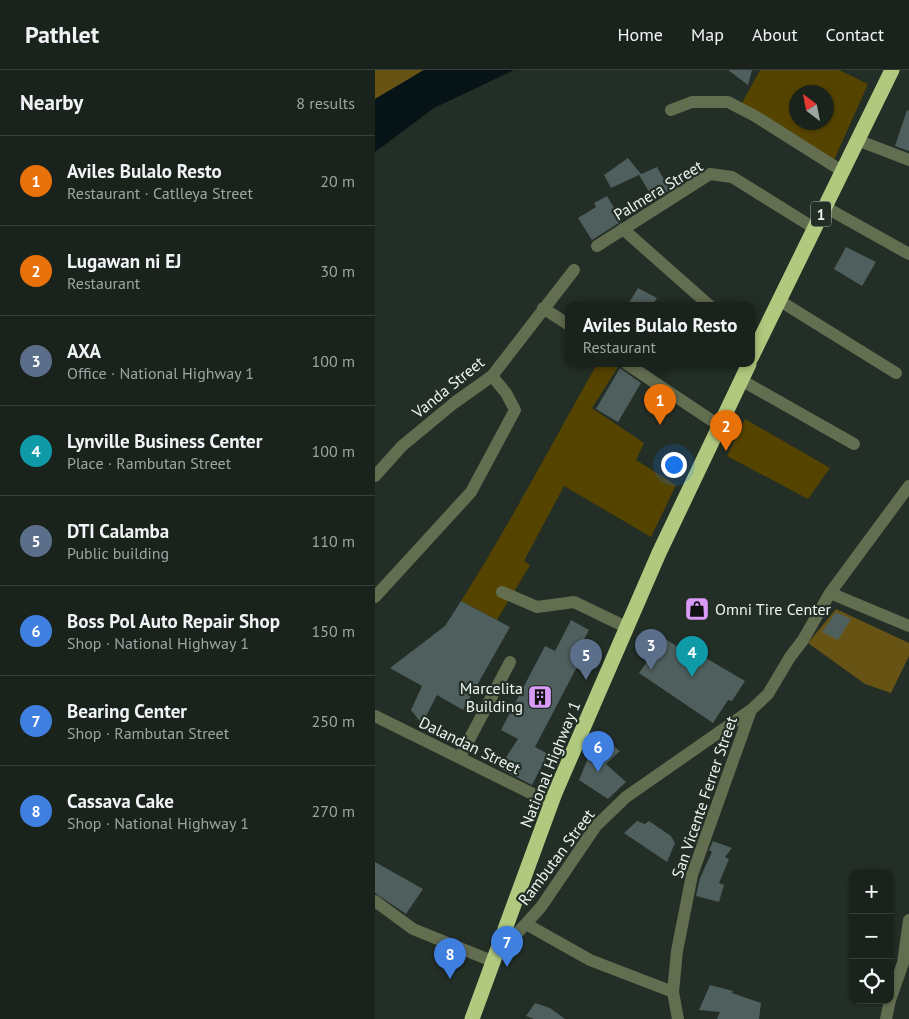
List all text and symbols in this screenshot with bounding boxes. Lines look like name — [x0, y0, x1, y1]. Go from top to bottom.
text: Pathlet — [25, 19, 99, 50]
text: Home — [617, 23, 663, 46]
text: Map — [691, 23, 724, 46]
text: About — [752, 23, 798, 46]
text: Contact — [826, 23, 884, 46]
north arrow — [789, 85, 834, 130]
text: Nearby — [20, 89, 83, 116]
text: 8 results — [296, 93, 355, 113]
street label: Palmera Street — [610, 155, 707, 224]
text: Aviles Bulalo Resto — [67, 159, 222, 183]
text: 1 — [31, 171, 41, 191]
text: 20 m — [320, 171, 355, 191]
text: Restaurant · Catlleya Street — [67, 183, 253, 203]
road number: 1 — [811, 202, 831, 226]
text: Lugawan ni EJ — [67, 249, 181, 273]
text: 2 — [31, 261, 41, 281]
text: 30 m — [320, 261, 355, 281]
text: Restaurant — [67, 273, 140, 293]
popup — [565, 302, 755, 367]
text: Aviles Bulalo Resto — [583, 313, 737, 337]
text: Restaurant — [583, 337, 656, 357]
text: AXA — [67, 339, 101, 363]
text: 3 — [31, 351, 41, 371]
text: 100 m — [312, 351, 355, 371]
street label: Vanda Street — [407, 352, 488, 423]
text: Office · National Highway 1 — [67, 363, 254, 383]
pin: 1 — [644, 384, 676, 425]
pin: 2 — [710, 410, 742, 451]
text: Lynville Business Center — [67, 429, 262, 453]
text: 4 — [31, 441, 41, 461]
text: 100 m — [312, 441, 355, 461]
your location — [661, 452, 687, 478]
text: Place · Rambutan Street — [67, 453, 231, 473]
text: DTI Calamba — [67, 519, 169, 543]
text: 5 — [31, 531, 41, 551]
text: 110 m — [312, 531, 355, 551]
text: Public building — [67, 543, 169, 563]
shop icon: Omni Tire Center — [684, 596, 710, 622]
place label: Omni Tire Center — [715, 599, 832, 619]
text: Boss Pol Auto Repair Shop — [67, 609, 280, 633]
text: 6 — [31, 621, 41, 641]
text: 150 m — [312, 621, 355, 641]
pin: 3 — [635, 629, 667, 670]
text: Shop · National Highway 1 — [67, 633, 249, 653]
pin: 4 — [676, 636, 708, 677]
pin: 5 — [570, 639, 602, 680]
place label: Marcelita Building — [460, 678, 523, 716]
building icon: Marcelita Building — [527, 684, 553, 710]
street label: National Highway 1 — [516, 698, 584, 830]
text: Bearing Center — [67, 699, 187, 723]
text: 7 — [31, 711, 41, 731]
text: 250 m — [312, 711, 355, 731]
street label: Dalandan Street — [416, 712, 524, 778]
street label: San Vicente Ferrer Street — [667, 713, 741, 880]
text: Shop · Rambutan Street — [67, 723, 229, 743]
pin: 6 — [582, 731, 614, 772]
text: Cassava Cake — [67, 789, 174, 813]
text: 8 — [31, 801, 41, 821]
text: 270 m — [312, 801, 355, 821]
street label: Rambutan Street — [513, 805, 599, 909]
text: Shop · National Highway 1 — [67, 813, 249, 833]
map controls — [849, 869, 894, 1004]
button: + — [849, 869, 894, 914]
button: − — [849, 914, 894, 959]
pin: 7 — [491, 926, 523, 967]
pin: 8 — [434, 938, 466, 979]
button: locate — [849, 959, 894, 1004]

